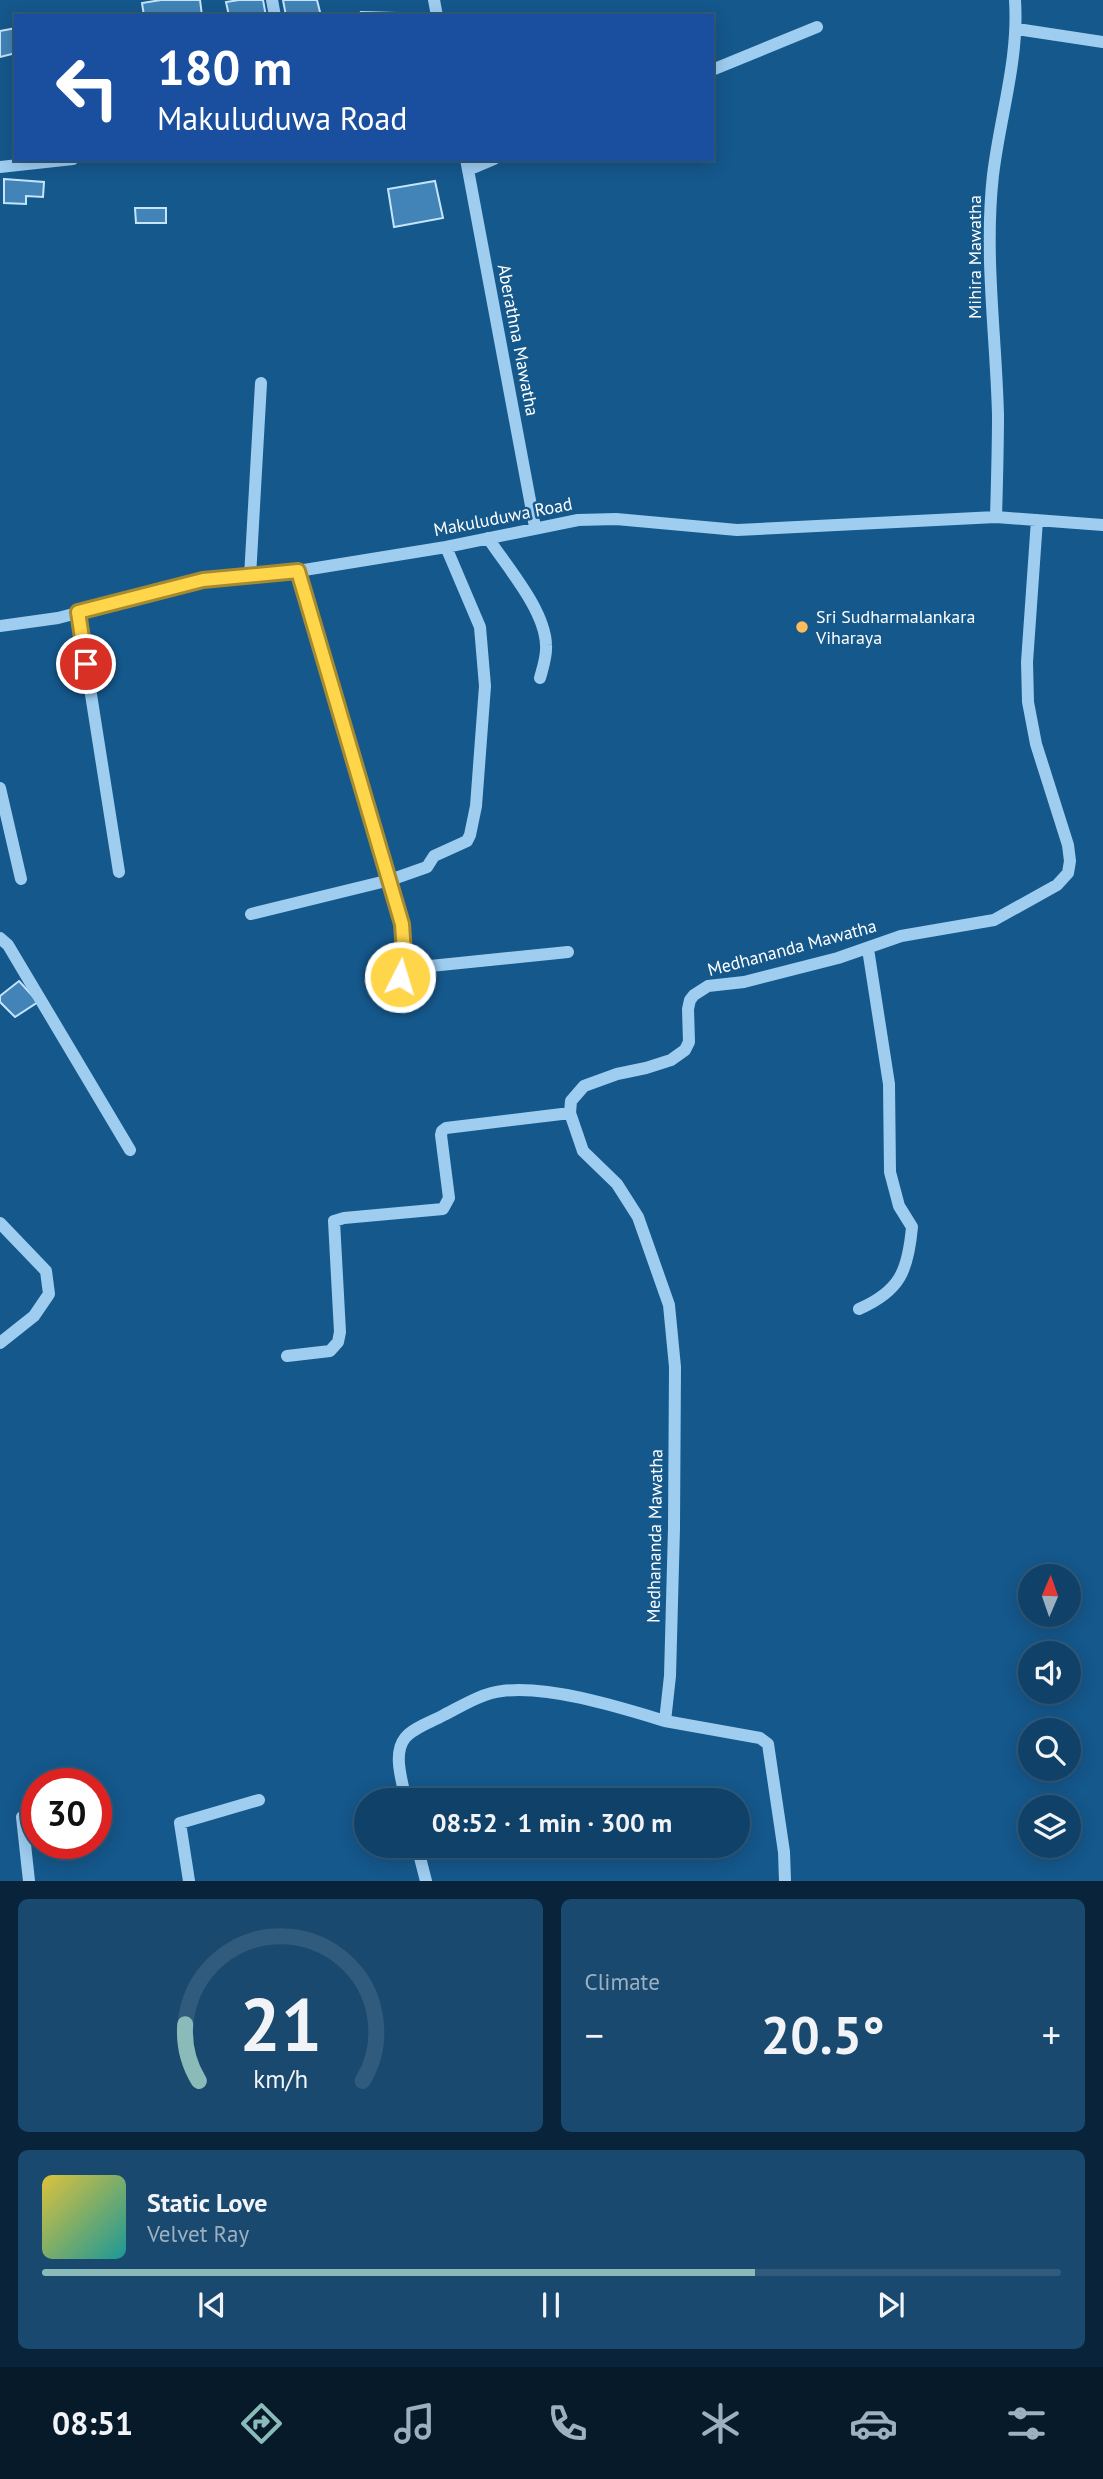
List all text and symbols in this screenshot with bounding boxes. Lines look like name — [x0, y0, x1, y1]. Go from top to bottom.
text: 180 m — [157, 35, 292, 99]
icon: left — [42, 42, 133, 133]
text: Makuluduwa Road — [157, 97, 408, 139]
street label: Mihira Mawatha — [963, 195, 986, 319]
street label: Aberathna Mawatha — [492, 262, 544, 418]
street label: Makuluduwa Road — [432, 492, 574, 541]
place label: Sri Sudharmalankara Viharaya — [815, 605, 975, 649]
marker: Sri Sudharmalankara Viharaya — [794, 619, 810, 635]
pin — [56, 634, 116, 694]
icon: arrive — [67, 645, 105, 683]
street label: Medhananda Mawatha — [705, 914, 879, 981]
position arrow — [363, 940, 437, 1014]
street label: Medhananda Mawatha — [641, 1449, 668, 1623]
north arrow — [1018, 1564, 1082, 1628]
map controls — [1018, 1564, 1081, 1858]
button: sound — [1018, 1641, 1081, 1704]
button: search — [1018, 1718, 1081, 1781]
speed limit sign: 30 — [21, 1768, 112, 1859]
button: layers — [1018, 1795, 1081, 1858]
text: 08:52 · 1 min · 300 m — [432, 1806, 672, 1839]
text: Climate — [585, 1967, 660, 1996]
text: 21 — [239, 1978, 322, 2072]
text: 20.5° — [761, 2001, 885, 2068]
text: − — [585, 2010, 604, 2059]
text: + — [1042, 2010, 1061, 2059]
text: km/h — [253, 2063, 308, 2095]
text: Static Love — [147, 2186, 268, 2219]
text: Velvet Ray — [147, 2219, 249, 2248]
icon: previous — [193, 2286, 231, 2324]
icon: pause — [532, 2286, 570, 2324]
icon: next — [872, 2286, 910, 2324]
icon: directions — [237, 2399, 286, 2448]
icon: music — [390, 2399, 439, 2448]
icon: phone — [543, 2399, 592, 2448]
icon: climate — [696, 2399, 745, 2448]
icon: car — [849, 2399, 898, 2448]
icon: filters — [1002, 2399, 1051, 2448]
text: 08:51 — [52, 2402, 133, 2444]

